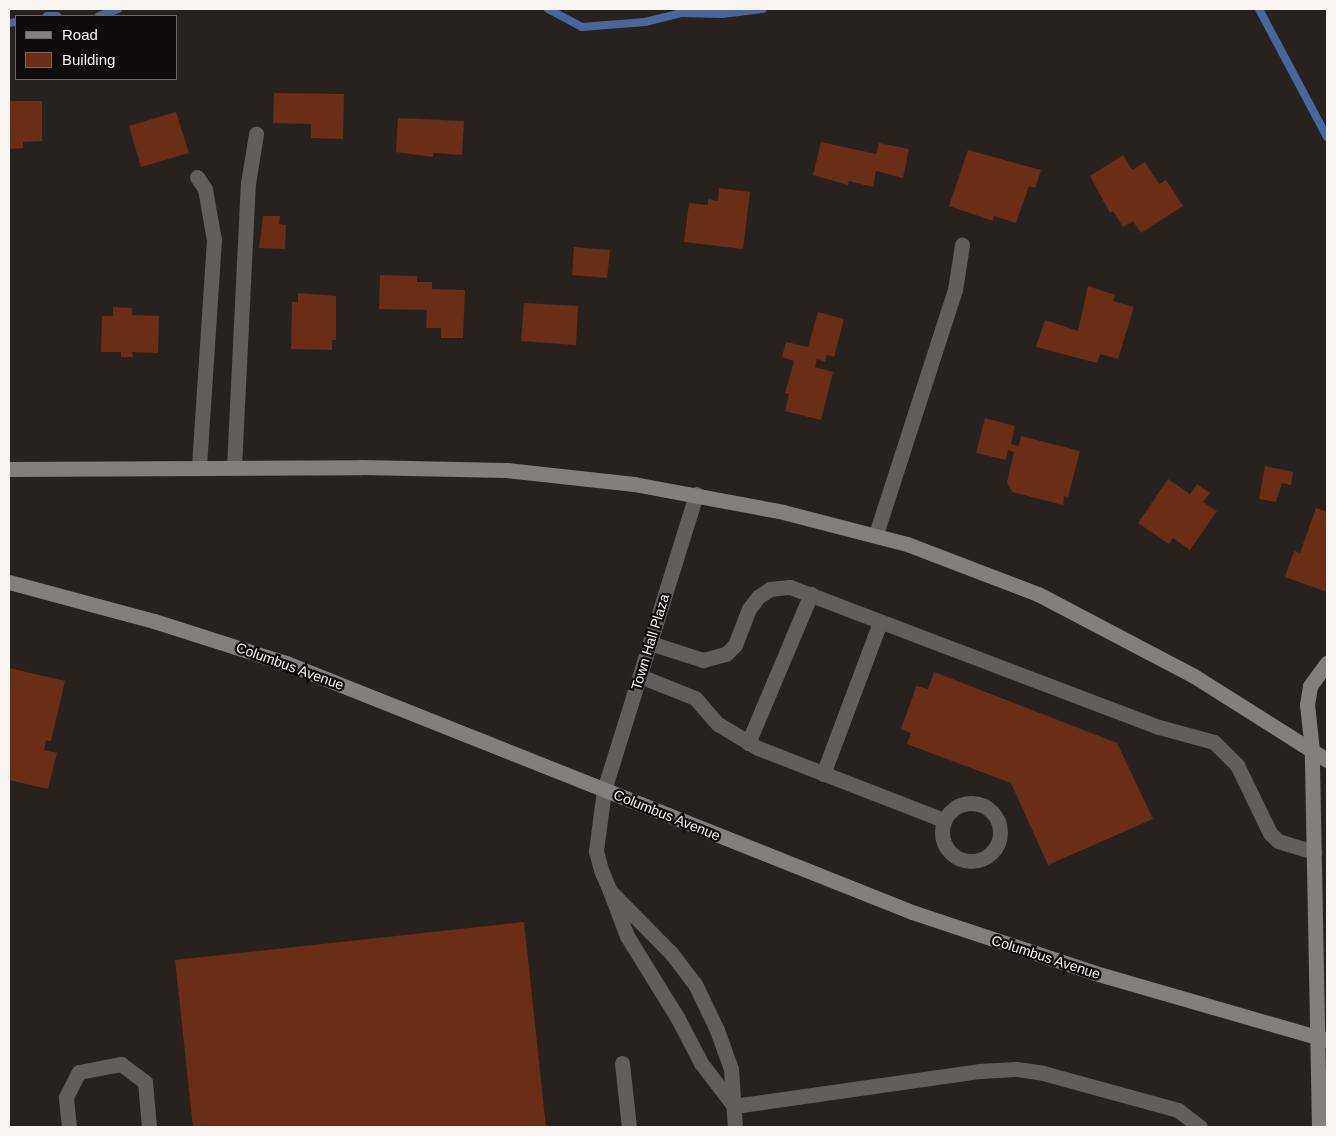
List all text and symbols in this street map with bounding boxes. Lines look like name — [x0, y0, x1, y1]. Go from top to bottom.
legend — [15, 15, 178, 80]
text: Road — [62, 26, 98, 43]
text: Building — [62, 51, 115, 68]
street label: Town Hall Plaza — [627, 592, 673, 692]
street label: Columbus Avenue — [233, 639, 347, 693]
street label: Columbus Avenue — [611, 786, 723, 844]
street label: Columbus Avenue — [989, 931, 1103, 983]

